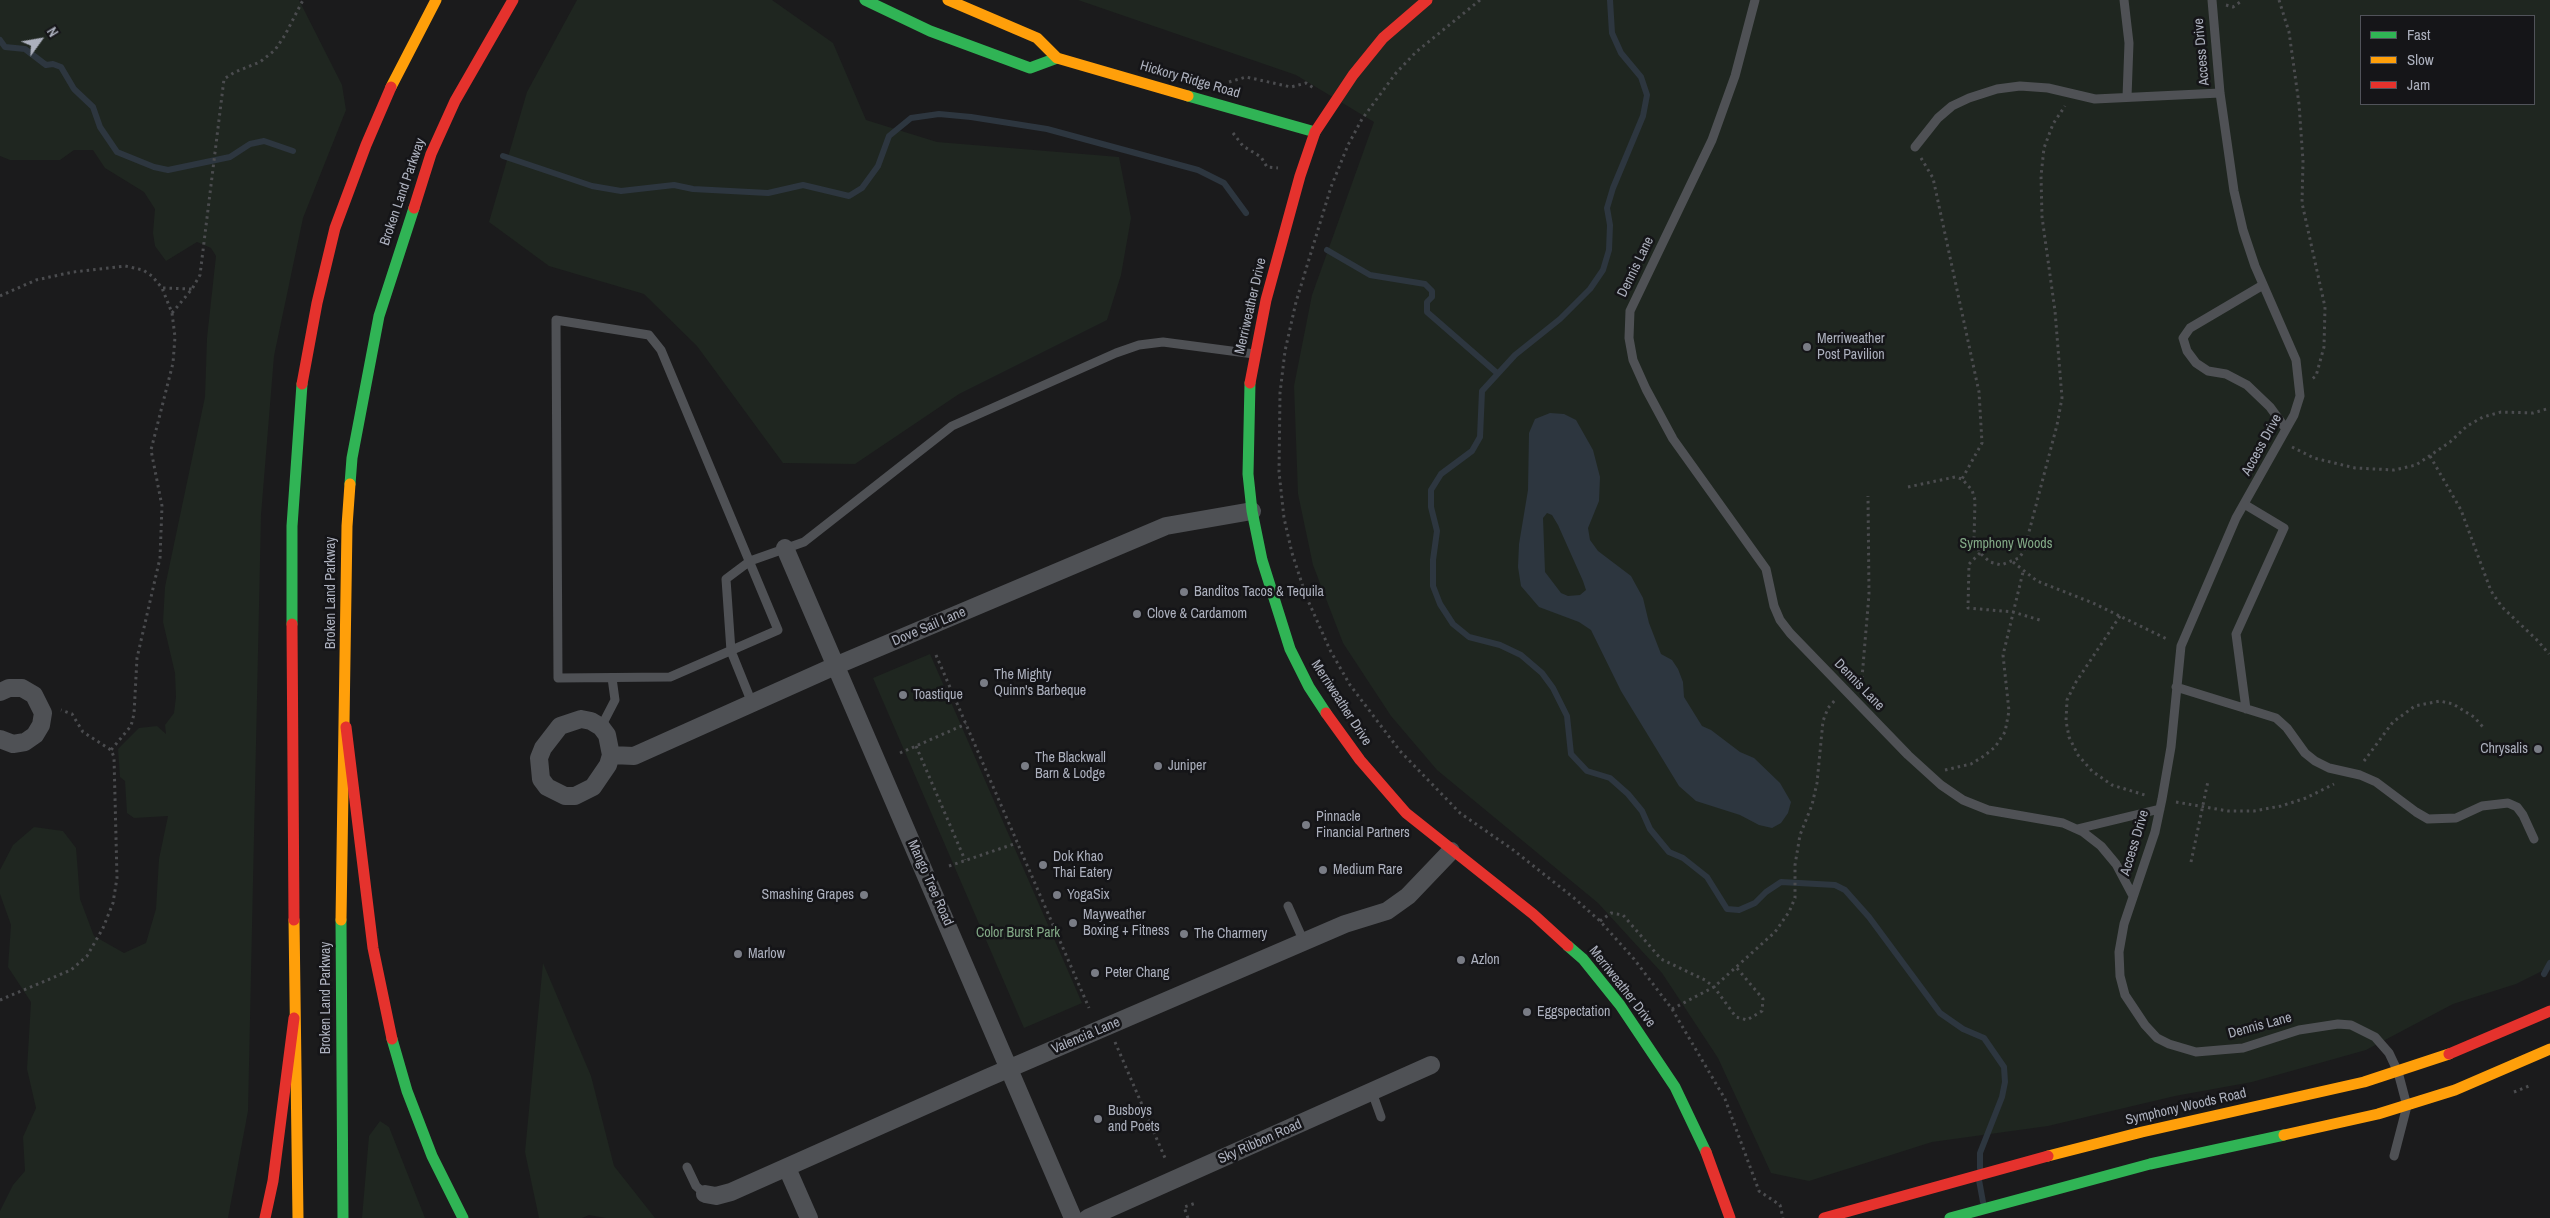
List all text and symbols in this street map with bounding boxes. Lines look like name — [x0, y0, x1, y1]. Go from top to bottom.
north arrow — [15, 15, 65, 65]
legend — [2360, 15, 2535, 105]
street label: Access Drive — [2191, 18, 2213, 86]
text: N — [43, 24, 63, 40]
text: Fast — [2407, 24, 2430, 45]
text: Slow — [2407, 49, 2434, 70]
street label: Hickory Ridge Road — [1138, 58, 1242, 102]
text: Jam — [2407, 74, 2430, 95]
street label: Broken Land Parkway — [377, 136, 429, 248]
street label: Dennis Lane — [1614, 234, 1658, 300]
street label: Merriweather Drive — [1232, 256, 1270, 356]
place label: Merriweather Post Pavilion — [1817, 331, 1885, 364]
marker: Merriweather Post Pavilion — [1801, 341, 1813, 353]
street label: Access Drive — [2238, 411, 2286, 479]
park label: Symphony Woods — [1960, 536, 2052, 552]
street label: Broken Land Parkway — [323, 537, 339, 649]
place label: Banditos Tacos & Tequila — [1194, 584, 1324, 600]
marker: Banditos Tacos & Tequila — [1178, 586, 1190, 598]
street label: Dove Sail Lane — [890, 604, 968, 650]
place label: Clove & Cardamom — [1147, 606, 1247, 622]
marker: Clove & Cardamom — [1131, 608, 1143, 620]
street label: Dennis Lane — [1830, 656, 1888, 714]
street label: Merriweather Drive — [1307, 657, 1375, 749]
place label: The Mighty Quinn's Barbeque — [994, 667, 1086, 700]
marker: The Mighty Quinn's Barbeque — [978, 677, 990, 689]
place label: Toastique — [913, 687, 963, 703]
marker: Toastique — [897, 689, 909, 701]
place label: Chrysalis — [2480, 741, 2528, 757]
marker: Chrysalis — [2532, 743, 2544, 755]
place label: The Blackwall Barn & Lodge — [1035, 750, 1106, 782]
place label: Juniper — [1168, 758, 1206, 774]
marker: The Blackwall Barn & Lodge — [1019, 760, 1031, 772]
marker: Juniper — [1152, 760, 1164, 772]
street label: Access Drive — [2117, 808, 2153, 878]
place label: Pinnacle Financial Partners — [1316, 809, 1410, 842]
marker: Pinnacle Financial Partners — [1300, 819, 1312, 831]
street label: Mango Tree Road — [904, 838, 956, 928]
place label: Dok Khao Thai Eatery — [1053, 849, 1112, 882]
marker: Dok Khao Thai Eatery — [1037, 859, 1049, 871]
place label: Medium Rare — [1333, 862, 1403, 878]
marker: Medium Rare — [1317, 864, 1329, 876]
place label: Smashing Grapes — [761, 887, 854, 903]
place label: YogaSix — [1067, 887, 1109, 903]
marker: Smashing Grapes — [858, 889, 870, 901]
marker: YogaSix — [1051, 889, 1063, 901]
place label: Mayweather Boxing + Fitness — [1083, 907, 1169, 940]
marker: Mayweather Boxing + Fitness — [1067, 917, 1079, 929]
park label: Color Burst Park — [976, 925, 1060, 941]
place label: The Charmery — [1194, 926, 1267, 942]
marker: The Charmery — [1178, 928, 1190, 940]
street label: Broken Land Parkway — [318, 942, 334, 1054]
street label: Merriweather Drive — [1585, 943, 1659, 1031]
place label: Marlow — [748, 946, 785, 962]
marker: Marlow — [732, 948, 744, 960]
place label: Azlon — [1471, 952, 1500, 968]
marker: Azlon — [1455, 954, 1467, 966]
place label: Peter Chang — [1105, 965, 1169, 981]
marker: Peter Chang — [1089, 967, 1101, 979]
place label: Eggspectation — [1537, 1004, 1610, 1020]
marker: Eggspectation — [1521, 1006, 1533, 1018]
street label: Dennis Lane — [2226, 1009, 2294, 1043]
street label: Valencia Lane — [1049, 1014, 1123, 1058]
street label: Symphony Woods Road — [2124, 1085, 2248, 1129]
place label: Busboys and Poets — [1108, 1103, 1160, 1136]
marker: Busboys and Poets — [1092, 1113, 1104, 1125]
street label: Sky Ribbon Road — [1215, 1116, 1305, 1168]

